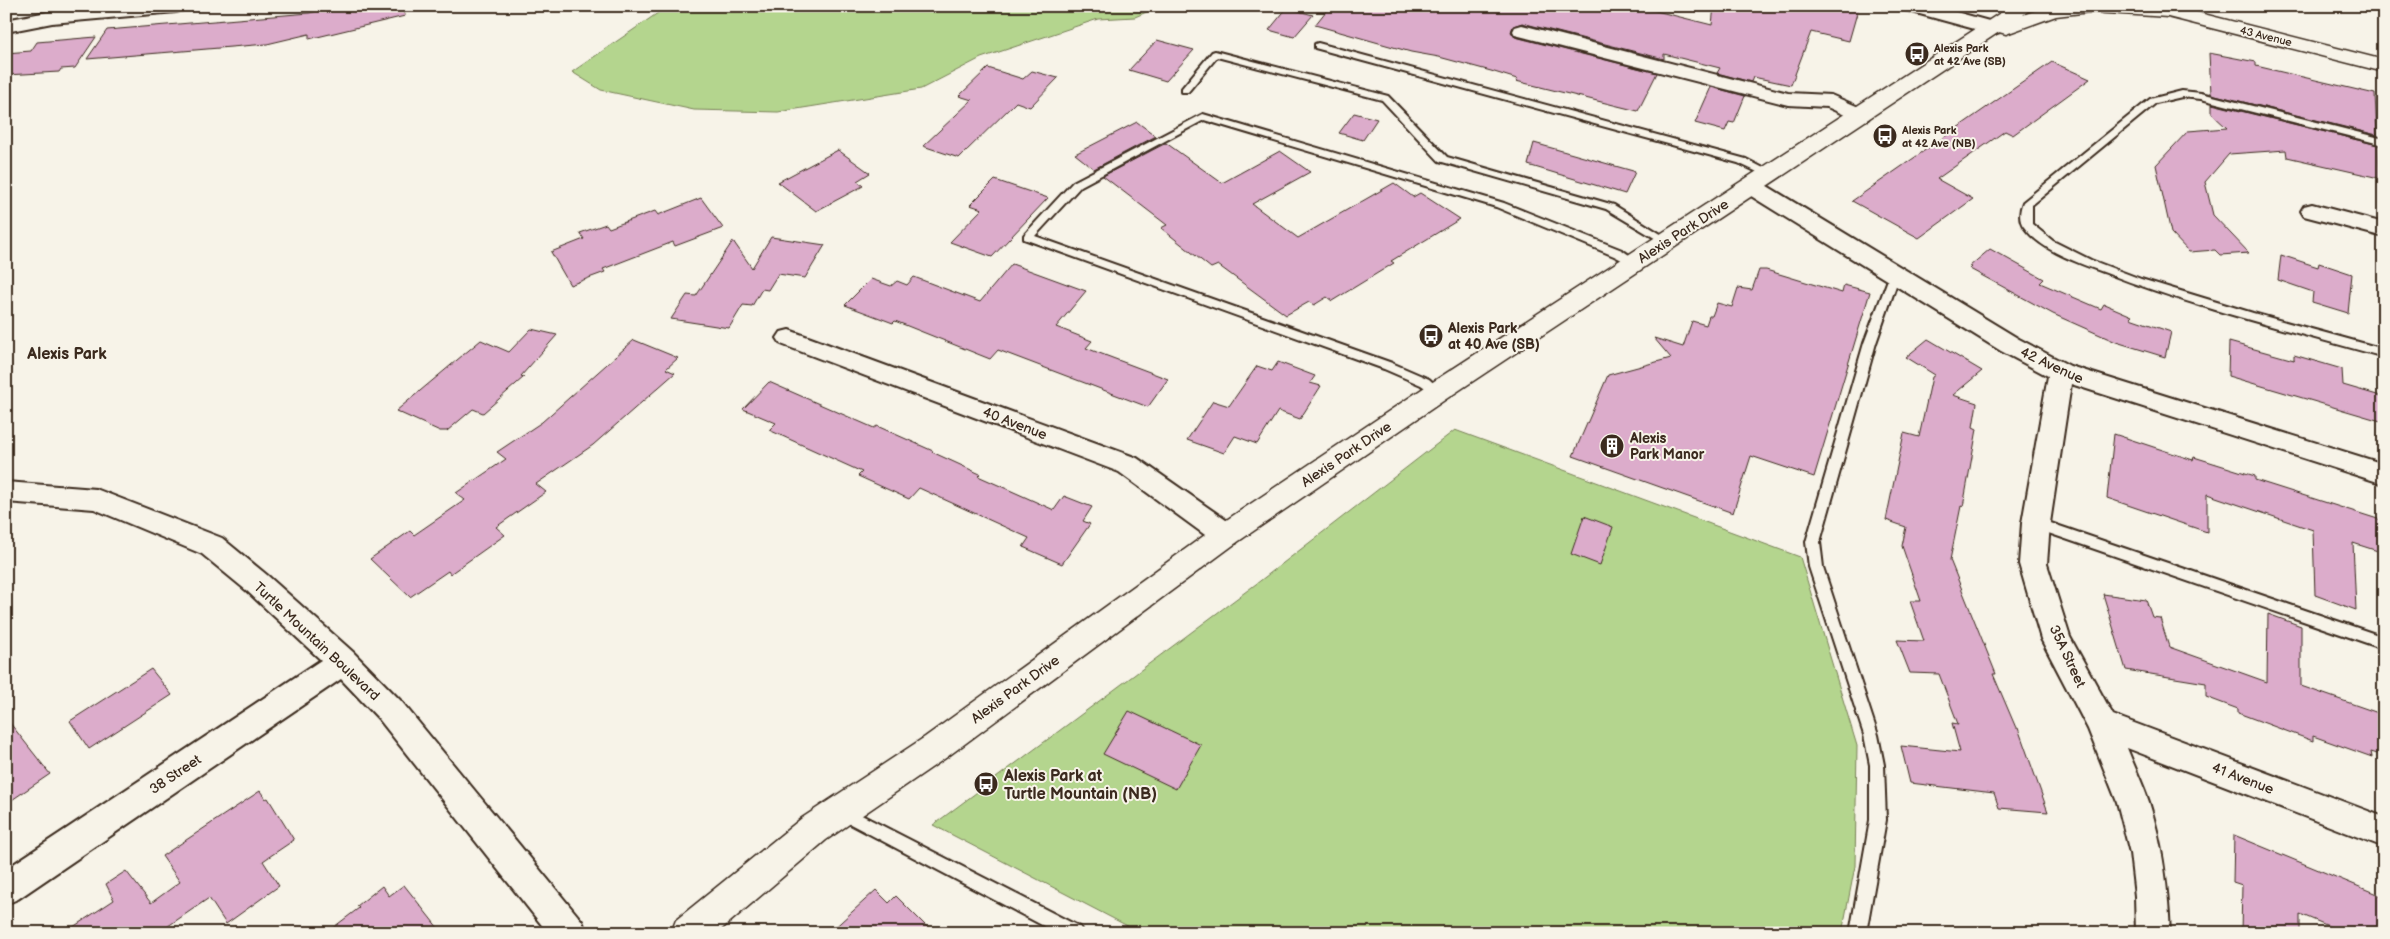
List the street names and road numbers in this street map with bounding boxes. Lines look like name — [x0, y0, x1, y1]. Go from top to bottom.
street label: 43 Avenue — [2238, 24, 2294, 49]
street label: Alexis Park Drive — [1635, 196, 1732, 267]
street label: 42 Avenue — [2018, 343, 2086, 387]
street label: 40 Avenue — [980, 403, 1049, 444]
street label: Alexis Park Drive — [1298, 418, 1395, 491]
street label: Turtle Mountain Boulevard — [250, 579, 383, 704]
street label: 35A Street — [2046, 622, 2090, 691]
street label: Alexis Park Drive — [968, 652, 1063, 727]
street label: 38 Street — [146, 751, 205, 798]
street label: 41 Avenue — [2210, 759, 2276, 798]

